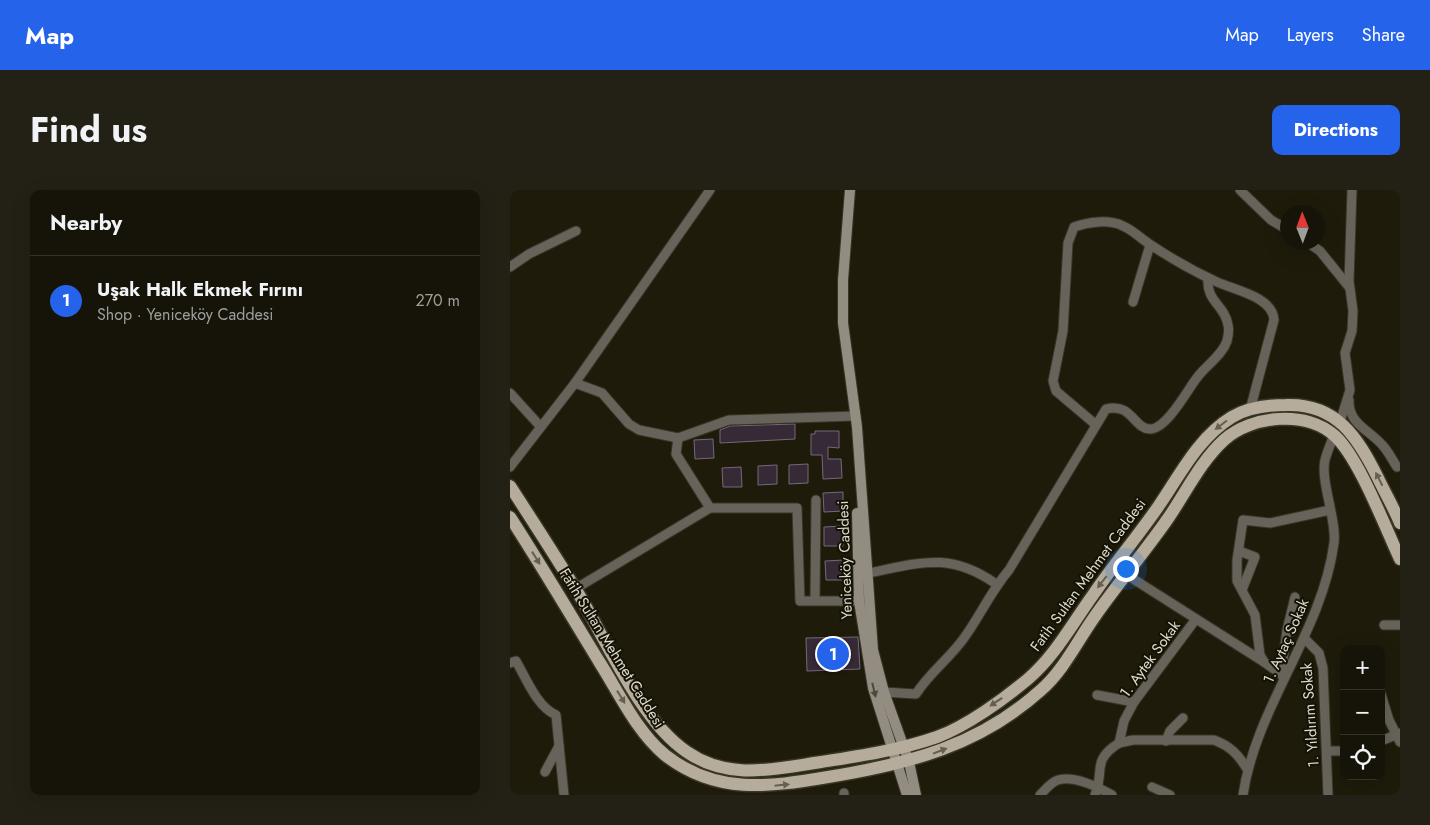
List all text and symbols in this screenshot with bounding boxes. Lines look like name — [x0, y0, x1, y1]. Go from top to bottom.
text: Map — [25, 18, 74, 53]
text: Map — [1225, 22, 1259, 48]
text: Layers — [1287, 22, 1334, 48]
text: Share — [1362, 22, 1405, 48]
text: Find us — [30, 105, 147, 155]
button: Directions — [1272, 105, 1400, 155]
north arrow — [1280, 205, 1325, 250]
text: Nearby — [50, 208, 122, 238]
text: Uşak Halk Ekmek Fırını — [97, 276, 303, 303]
text: 1 — [62, 289, 70, 312]
text: 270 m — [416, 289, 460, 312]
text: Shop · Yeniceköy Caddesi — [97, 303, 273, 326]
one-way arrow — [1214, 420, 1228, 430]
one-way arrow — [1375, 472, 1383, 487]
street label: Fatih Sultan Mehmet Caddesi — [1025, 494, 1151, 656]
street label: Yeniceköy Caddesi — [832, 500, 858, 620]
one-way arrow — [532, 552, 541, 565]
your location — [1113, 556, 1139, 582]
street label: Fatih Sultan Mehmet Caddesi — [554, 564, 670, 732]
one-way arrow — [1097, 575, 1108, 588]
street label: 1. Aytaç Sokak — [1257, 595, 1315, 687]
street label: 1. Aytek Sokak — [1114, 616, 1186, 702]
pin: 1 — [817, 635, 849, 673]
map controls — [1340, 645, 1385, 780]
button: + — [1340, 645, 1385, 690]
street label: 1. Yıldırım Sokak — [1295, 662, 1325, 768]
one-way arrow — [870, 682, 878, 697]
one-way arrow — [616, 690, 625, 704]
button: − — [1340, 690, 1385, 735]
one-way arrow — [989, 698, 1002, 707]
button: locate — [1340, 735, 1385, 780]
one-way arrow — [933, 747, 948, 755]
one-way arrow — [774, 781, 790, 789]

